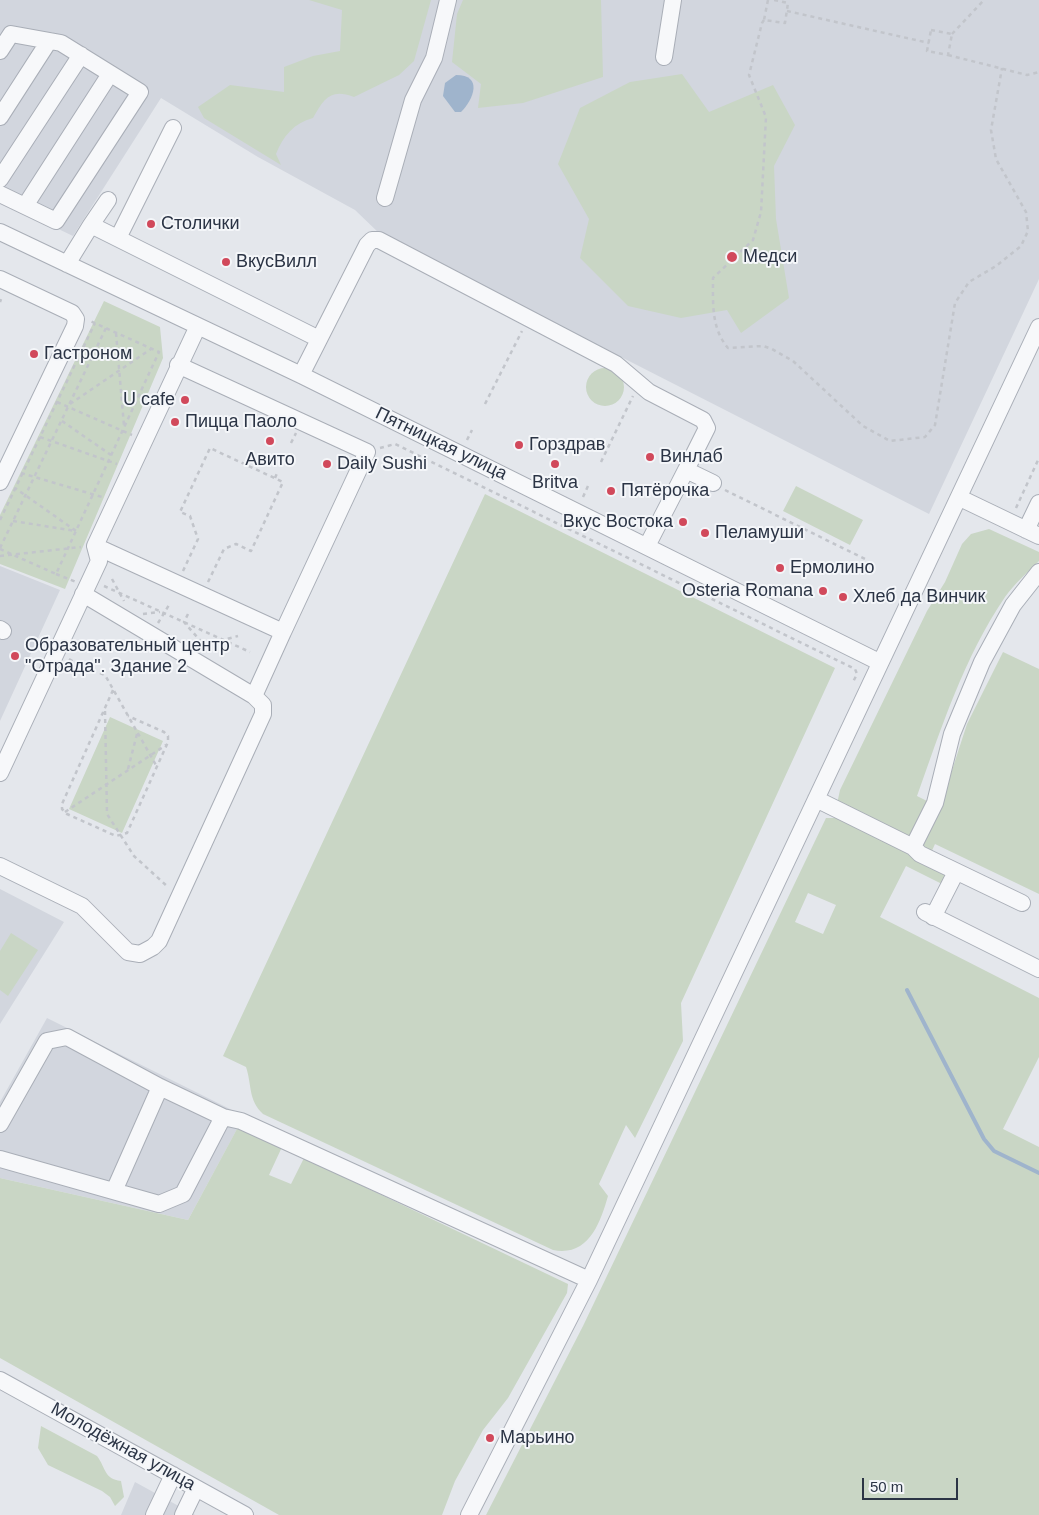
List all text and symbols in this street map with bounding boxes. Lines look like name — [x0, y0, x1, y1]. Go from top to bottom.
place label: Столички — [161, 213, 240, 235]
marker: Столички — [145, 218, 157, 230]
place label: Медси — [743, 246, 797, 268]
marker: Медси — [725, 250, 739, 264]
place label: ВкусВилл — [236, 251, 317, 273]
marker: ВкусВилл — [220, 256, 232, 268]
place label: Гастроном — [44, 343, 132, 365]
marker: Гастроном — [28, 348, 40, 360]
place label: U cafe — [123, 389, 175, 411]
marker: U cafe — [179, 394, 191, 406]
street label: Пятницкая улица — [372, 403, 510, 485]
place label: Пицца Паоло — [185, 411, 297, 433]
marker: Пицца Паоло — [169, 416, 181, 428]
place label: Горздрав — [529, 434, 605, 456]
marker: Авито — [264, 435, 276, 447]
marker: Горздрав — [513, 439, 525, 451]
place label: Винлаб — [660, 446, 723, 468]
place label: Авито — [245, 449, 295, 471]
marker: Винлаб — [644, 451, 656, 463]
place label: Daily Sushi — [337, 453, 427, 475]
marker: Daily Sushi — [321, 458, 333, 470]
marker: Britva — [549, 458, 561, 470]
place label: Britva — [532, 472, 578, 494]
place label: Пятёрочка — [621, 480, 709, 502]
marker: Пятёрочка — [605, 485, 617, 497]
place label: Вкус Востока — [563, 511, 673, 533]
marker: Вкус Востока — [677, 516, 689, 528]
place label: Пеламуши — [715, 522, 804, 544]
marker: Пеламуши — [699, 527, 711, 539]
place label: Ермолино — [790, 557, 875, 579]
marker: Ермолино — [774, 562, 786, 574]
place label: Osteria Romana — [682, 580, 813, 602]
marker: Osteria Romana — [817, 585, 829, 597]
place label: Хлеб да Винчик — [853, 586, 985, 608]
marker: Хлеб да Винчик — [837, 591, 849, 603]
place label: Образовательный центр "Отрада". Здание 2 — [25, 635, 230, 678]
marker: Образовательный центр "Отрада". Здание 2 — [9, 650, 21, 662]
street label: Молодёжная улица — [47, 1398, 199, 1496]
place label: Марьино — [500, 1427, 575, 1449]
marker: Марьино — [484, 1432, 496, 1444]
scale bar — [864, 1468, 960, 1500]
text: 50 m — [870, 1478, 903, 1495]

